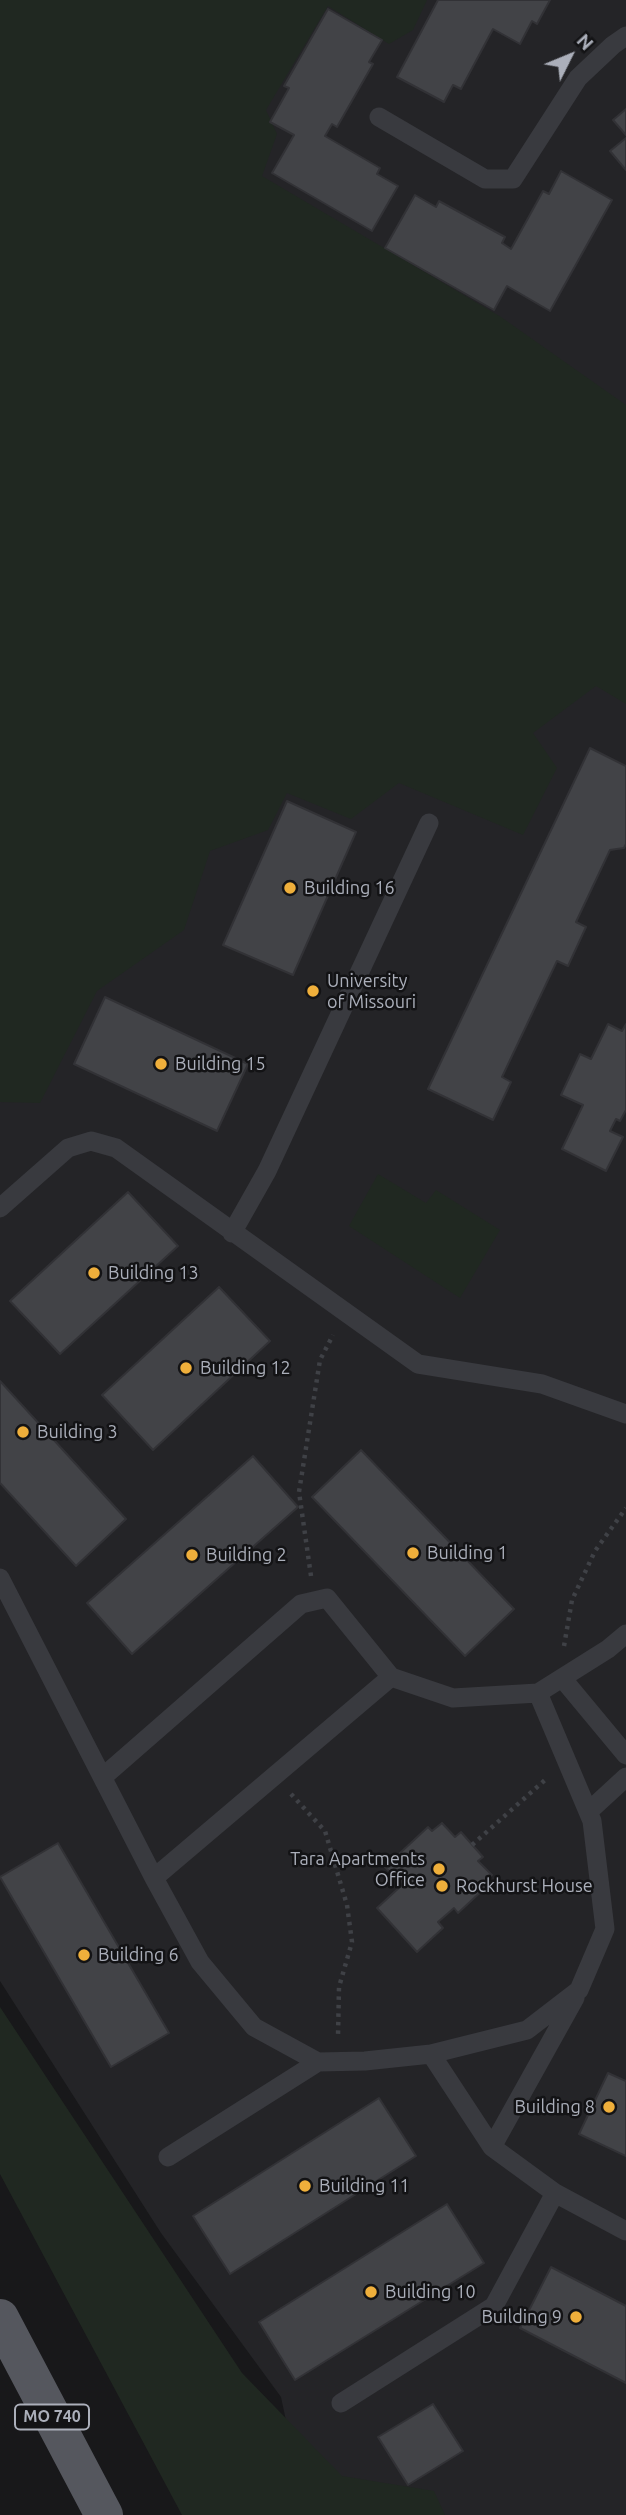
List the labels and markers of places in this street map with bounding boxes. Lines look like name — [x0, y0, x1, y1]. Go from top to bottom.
place label: Building 16 — [304, 877, 395, 899]
marker: Building 16 — [282, 880, 298, 896]
place label: University of Missouri — [327, 970, 416, 1012]
marker: University of Missouri — [305, 983, 321, 999]
place label: Building 15 — [175, 1053, 266, 1075]
marker: Building 15 — [153, 1056, 169, 1072]
place label: Building 13 — [108, 1262, 199, 1284]
marker: Building 13 — [86, 1265, 102, 1281]
place label: Building 12 — [200, 1357, 291, 1379]
marker: Building 12 — [178, 1360, 194, 1376]
place label: Building 3 — [37, 1421, 118, 1443]
marker: Building 3 — [15, 1424, 31, 1440]
place label: Building 1 — [427, 1542, 508, 1564]
place label: Building 2 — [206, 1544, 287, 1566]
marker: Building 1 — [405, 1545, 421, 1561]
marker: Building 2 — [184, 1547, 200, 1563]
place label: Tara Apartments Office — [290, 1848, 425, 1890]
marker: Tara Apartments Office — [431, 1861, 447, 1877]
place label: Rockhurst House — [456, 1875, 593, 1897]
marker: Rockhurst House — [434, 1878, 450, 1894]
place label: Building 6 — [98, 1944, 179, 1966]
marker: Building 6 — [76, 1947, 92, 1963]
place label: Building 8 — [514, 2096, 595, 2118]
marker: Building 8 — [601, 2099, 617, 2115]
place label: Building 11 — [319, 2175, 410, 2197]
marker: Building 11 — [297, 2178, 313, 2194]
place label: Building 10 — [385, 2281, 476, 2303]
marker: Building 10 — [363, 2284, 379, 2300]
place label: Building 9 — [481, 2306, 562, 2328]
marker: Building 9 — [568, 2309, 584, 2325]

